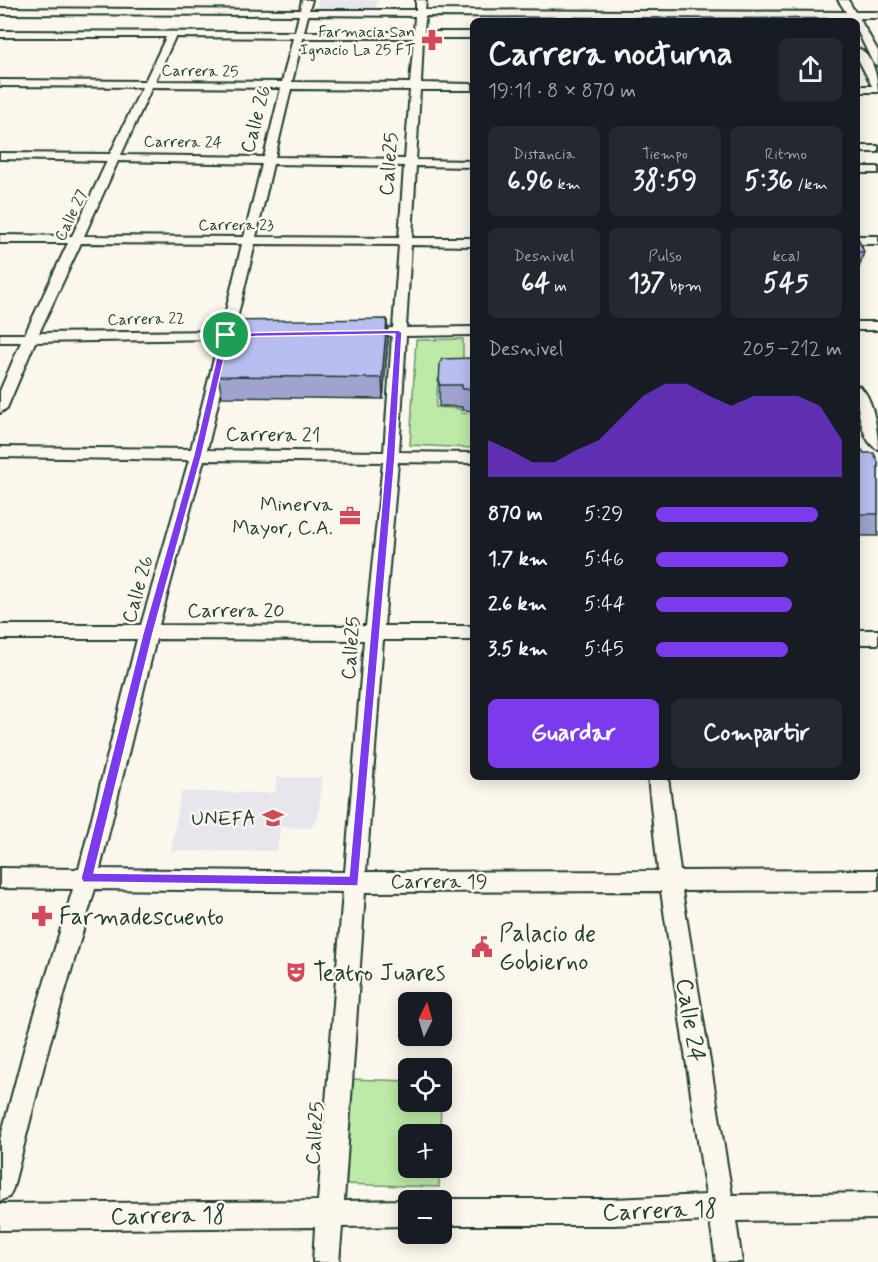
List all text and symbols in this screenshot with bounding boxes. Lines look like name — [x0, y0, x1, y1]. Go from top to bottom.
place label: Farmacia San Ignacio La 25 FT — [300, 22, 416, 61]
pharmacy icon: Farmacia San Ignacio La 25 FT — [420, 28, 444, 52]
text: Carrera nocturna — [488, 33, 733, 77]
button: share — [779, 38, 842, 101]
street label: Carrera 25 — [161, 60, 239, 83]
text: 19:11 · 8 × 870 m — [488, 78, 636, 105]
street label: Calle 26 — [234, 82, 278, 156]
street label: Carrera 24 — [143, 131, 223, 154]
street label: Calle25 — [373, 131, 406, 197]
text: Distancia — [513, 144, 575, 165]
text: Tiempo — [642, 144, 688, 165]
text: Ritmo — [765, 144, 807, 165]
text: 6.96 — [507, 165, 553, 199]
text: 38:59 — [633, 165, 697, 199]
text: 5:36 — [744, 165, 793, 199]
text: km — [553, 174, 581, 195]
text: /km — [793, 174, 828, 195]
street label: Calle 27 — [50, 187, 93, 245]
street label: Carrera 23 — [198, 215, 274, 236]
text: Desnivel — [514, 246, 574, 267]
text: Pulso — [648, 246, 682, 267]
text: kcal — [773, 246, 799, 267]
text: 64 — [521, 267, 550, 301]
text: 137 — [628, 267, 665, 301]
text: 545 — [763, 267, 809, 301]
text: m — [550, 276, 567, 297]
text: bpm — [665, 276, 702, 297]
street label: Carrera 22 — [107, 308, 185, 331]
pin — [200, 309, 251, 360]
icon: arrive — [209, 318, 242, 351]
text: Desnivel — [488, 336, 563, 363]
text: 205–212 m — [743, 336, 842, 363]
street label: Carrera 21 — [225, 421, 321, 450]
place label: Minerva Mayor, C.A. — [232, 492, 334, 542]
text: 870 m — [488, 501, 543, 528]
text: 5:29 — [584, 501, 623, 528]
office icon: Minerva Mayor, C.A. — [338, 504, 362, 528]
text: 1.7 km — [488, 546, 548, 573]
text: 5:46 — [584, 546, 624, 573]
street label: Calle 26 — [116, 552, 161, 626]
text: 2.6 km — [488, 591, 547, 618]
text: 5:44 — [584, 591, 625, 618]
street label: Carrera 20 — [187, 598, 285, 625]
street label: Calle25 — [335, 615, 368, 681]
text: 3.5 km — [488, 636, 548, 663]
text: 5:45 — [584, 636, 624, 663]
button: Guardar — [488, 699, 659, 768]
button: Compartir — [671, 699, 842, 768]
place label: UNEFA — [191, 806, 256, 833]
school or university icon: UNEFA — [261, 806, 285, 830]
street label: Carrera 19 — [390, 869, 488, 896]
place label: Farmadescuento — [59, 902, 224, 933]
pharmacy icon: Farmadescuento — [30, 904, 54, 928]
place label: Palacio de Gobierno — [499, 919, 596, 978]
public building icon: Palacio de Gobierno — [470, 935, 494, 959]
place label: Teatro Juares — [313, 958, 445, 989]
theatre icon: Teatro Juares — [284, 960, 308, 984]
street label: Calle 24 — [668, 976, 711, 1064]
north arrow — [398, 992, 452, 1046]
map controls — [398, 992, 452, 1244]
button: locate — [398, 1058, 452, 1112]
street label: Calle25 — [300, 1101, 331, 1166]
button: + — [398, 1124, 452, 1178]
button: − — [398, 1190, 452, 1244]
street label: Carrera 18 — [602, 1194, 718, 1229]
street label: Carrera 18 — [110, 1200, 226, 1233]

